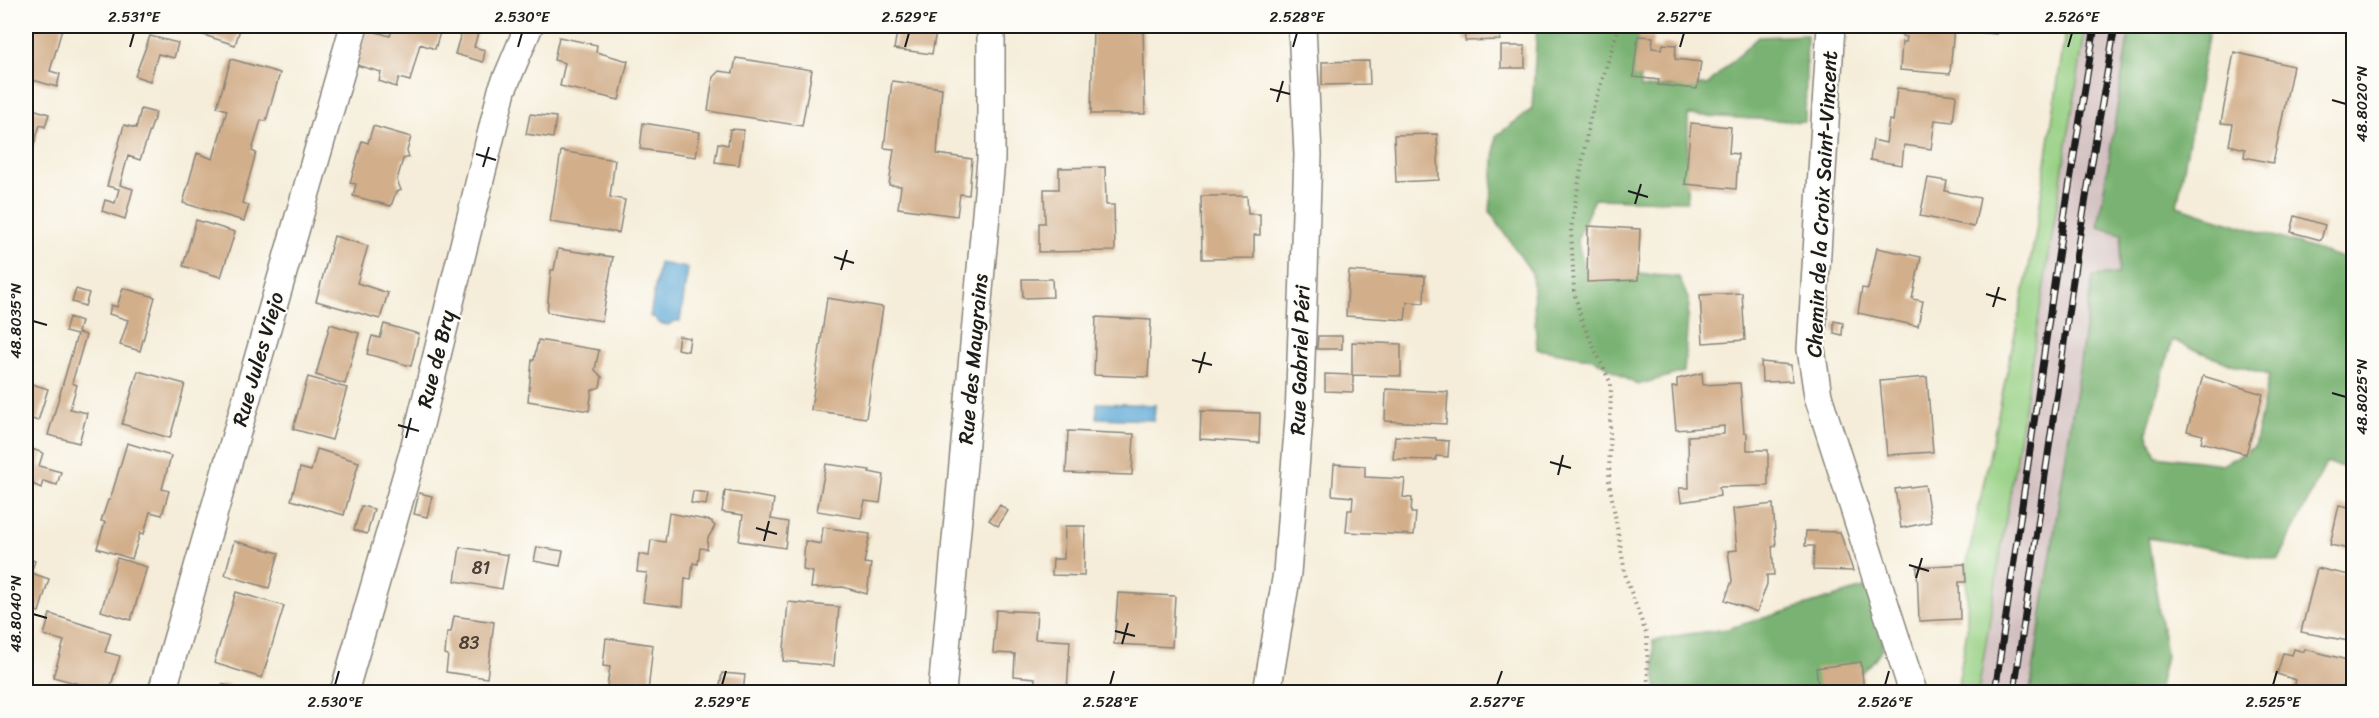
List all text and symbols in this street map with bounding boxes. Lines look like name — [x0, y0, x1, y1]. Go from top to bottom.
text: 2.531°E — [108, 4, 162, 30]
text: 2.530°E — [495, 4, 551, 30]
text: 2.529°E — [882, 4, 938, 30]
text: 2.528°E — [1270, 4, 1326, 30]
text: 2.527°E — [1657, 4, 1713, 30]
text: 2.526°E — [2045, 4, 2101, 30]
street label: Chemin de la Croix Saint-Vincent — [1795, 50, 1849, 358]
text: 48.8020°N — [2349, 65, 2375, 142]
street label: Rue des Maugrains — [947, 272, 999, 446]
text: 48.8035°N — [3, 283, 29, 359]
street label: Rue Gabriel Péri — [1278, 283, 1322, 436]
street label: Rue Jules Viejo — [221, 287, 295, 431]
street label: Rue de Bry — [406, 306, 467, 412]
text: 48.8025°N — [2349, 358, 2375, 435]
house number: 81 — [472, 552, 491, 584]
text: 48.8040°N — [3, 575, 29, 653]
house number: 83 — [459, 627, 479, 659]
text: 2.530°E — [308, 689, 364, 715]
text: 2.529°E — [695, 689, 751, 715]
text: 2.528°E — [1083, 689, 1139, 715]
text: 2.527°E — [1470, 689, 1526, 715]
text: 2.526°E — [1858, 689, 1914, 715]
text: 2.525°E — [2246, 689, 2302, 715]

